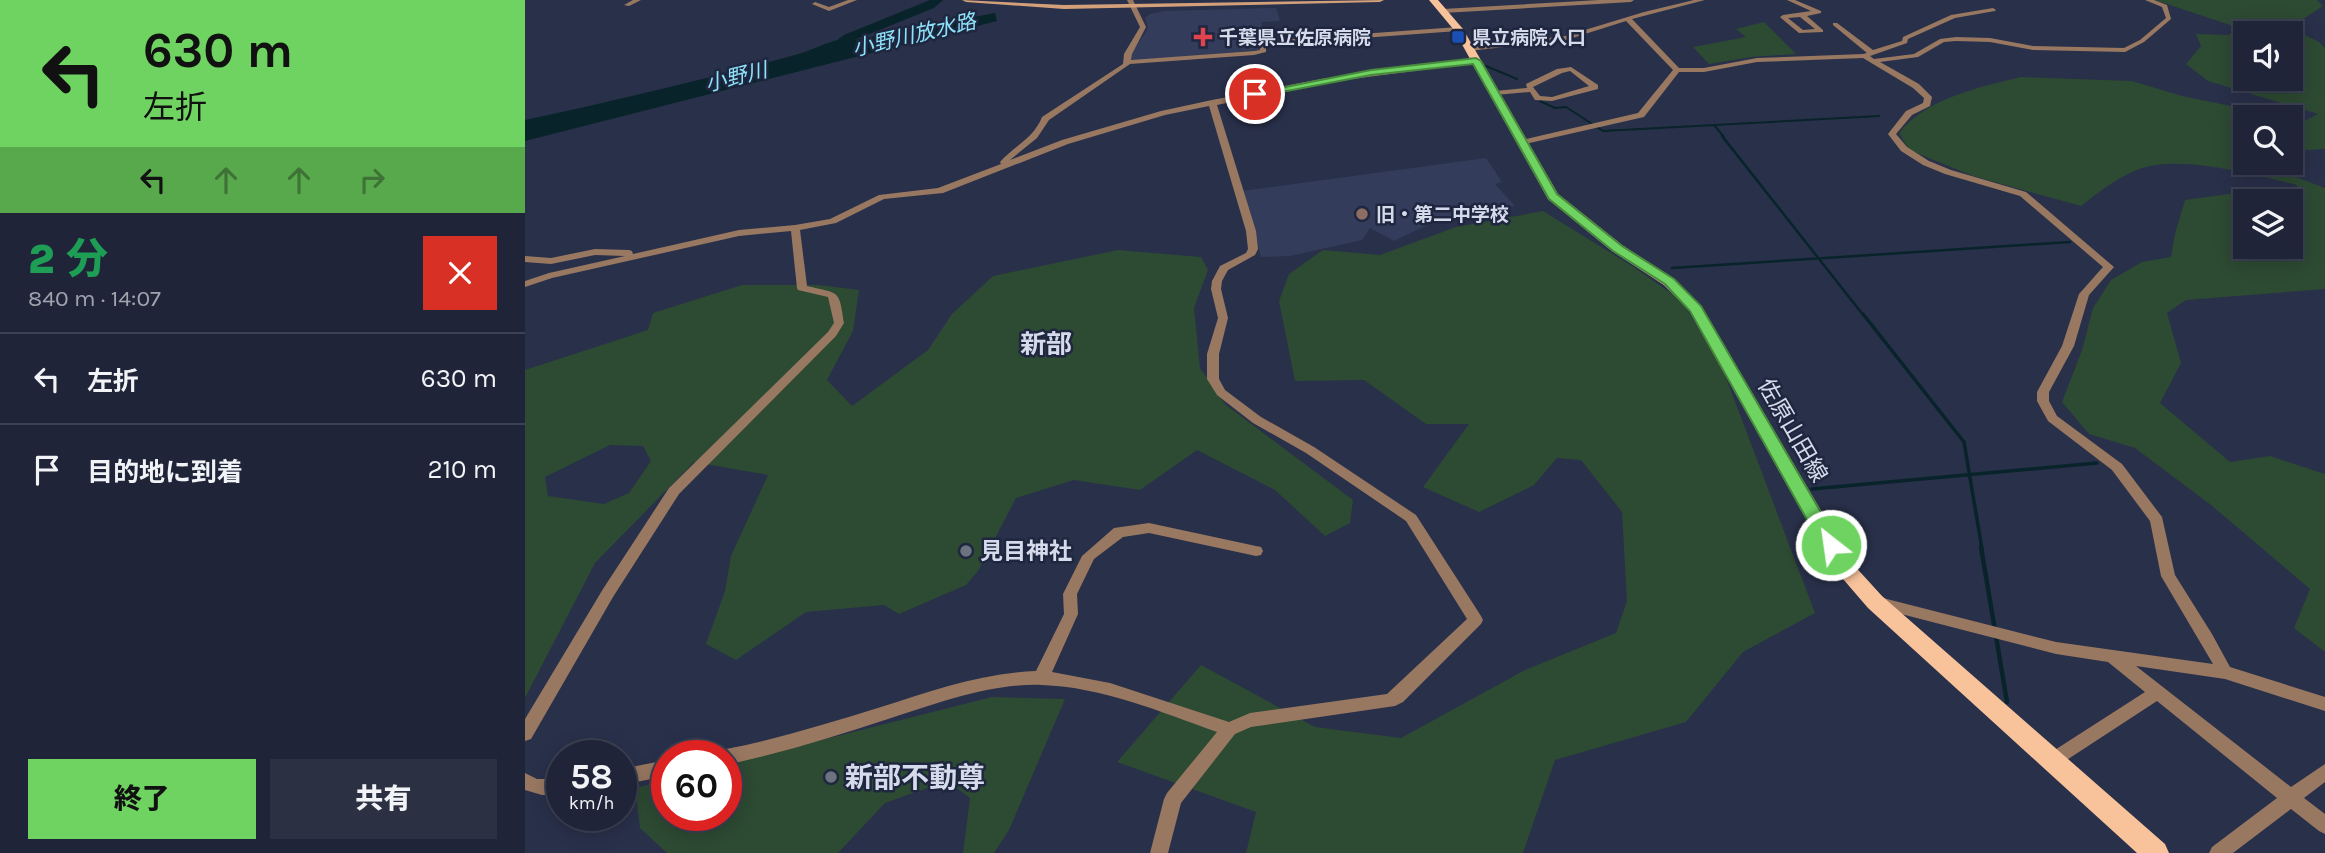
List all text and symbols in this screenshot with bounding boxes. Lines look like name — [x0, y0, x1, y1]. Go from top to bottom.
water label: 小野川放水路 — [850, 9, 980, 61]
map controls — [2233, 21, 2303, 259]
button: sound — [2233, 21, 2303, 91]
text: 630 m — [143, 22, 293, 79]
marker: 千葉県立佐原病院 — [1193, 27, 1213, 47]
place label: 千葉県立佐原病院 — [1219, 27, 1371, 49]
place label: 県立病院入口 — [1472, 27, 1586, 49]
icon: left — [28, 28, 119, 119]
marker: 県立病院入口 — [1450, 29, 1466, 45]
water label: 小野川 — [703, 57, 771, 96]
pin — [1225, 64, 1285, 124]
icon: arrive — [1236, 75, 1274, 113]
text: 左折 — [143, 89, 207, 126]
button: search — [2233, 105, 2303, 175]
icon: left — [134, 161, 172, 199]
icon: ahead — [207, 161, 245, 199]
icon: ahead — [280, 161, 318, 199]
icon: right — [353, 161, 391, 199]
button: layers — [2233, 189, 2303, 259]
place label: 旧・第二中学校 — [1376, 204, 1509, 226]
marker: 旧・第二中学校 — [1354, 206, 1370, 222]
text: 2 分 — [28, 234, 108, 284]
button: close — [423, 236, 497, 310]
text: 840 m · 14:07 — [28, 285, 161, 312]
district label: 新部 — [1020, 329, 1072, 360]
icon: left — [28, 360, 66, 398]
text: 630 m — [421, 363, 497, 394]
text: 左折 — [87, 366, 139, 397]
street label: 佐原山田線 — [1752, 374, 1833, 487]
icon: arrive — [28, 451, 66, 489]
text: 210 m — [427, 454, 497, 485]
text: 目的地に到着 — [87, 457, 243, 488]
position arrow — [1794, 508, 1868, 582]
place label: 見目神社 — [980, 538, 1072, 565]
marker: 見目神社 — [958, 543, 974, 559]
speed limit sign: 60 — [651, 740, 742, 831]
text: 58 — [570, 756, 613, 797]
button: 終了 — [28, 759, 256, 839]
button: 共有 — [270, 759, 497, 839]
place label: 新部不動尊 — [845, 761, 985, 794]
marker: 新部不動尊 — [823, 769, 839, 785]
text: km/h — [569, 792, 614, 814]

